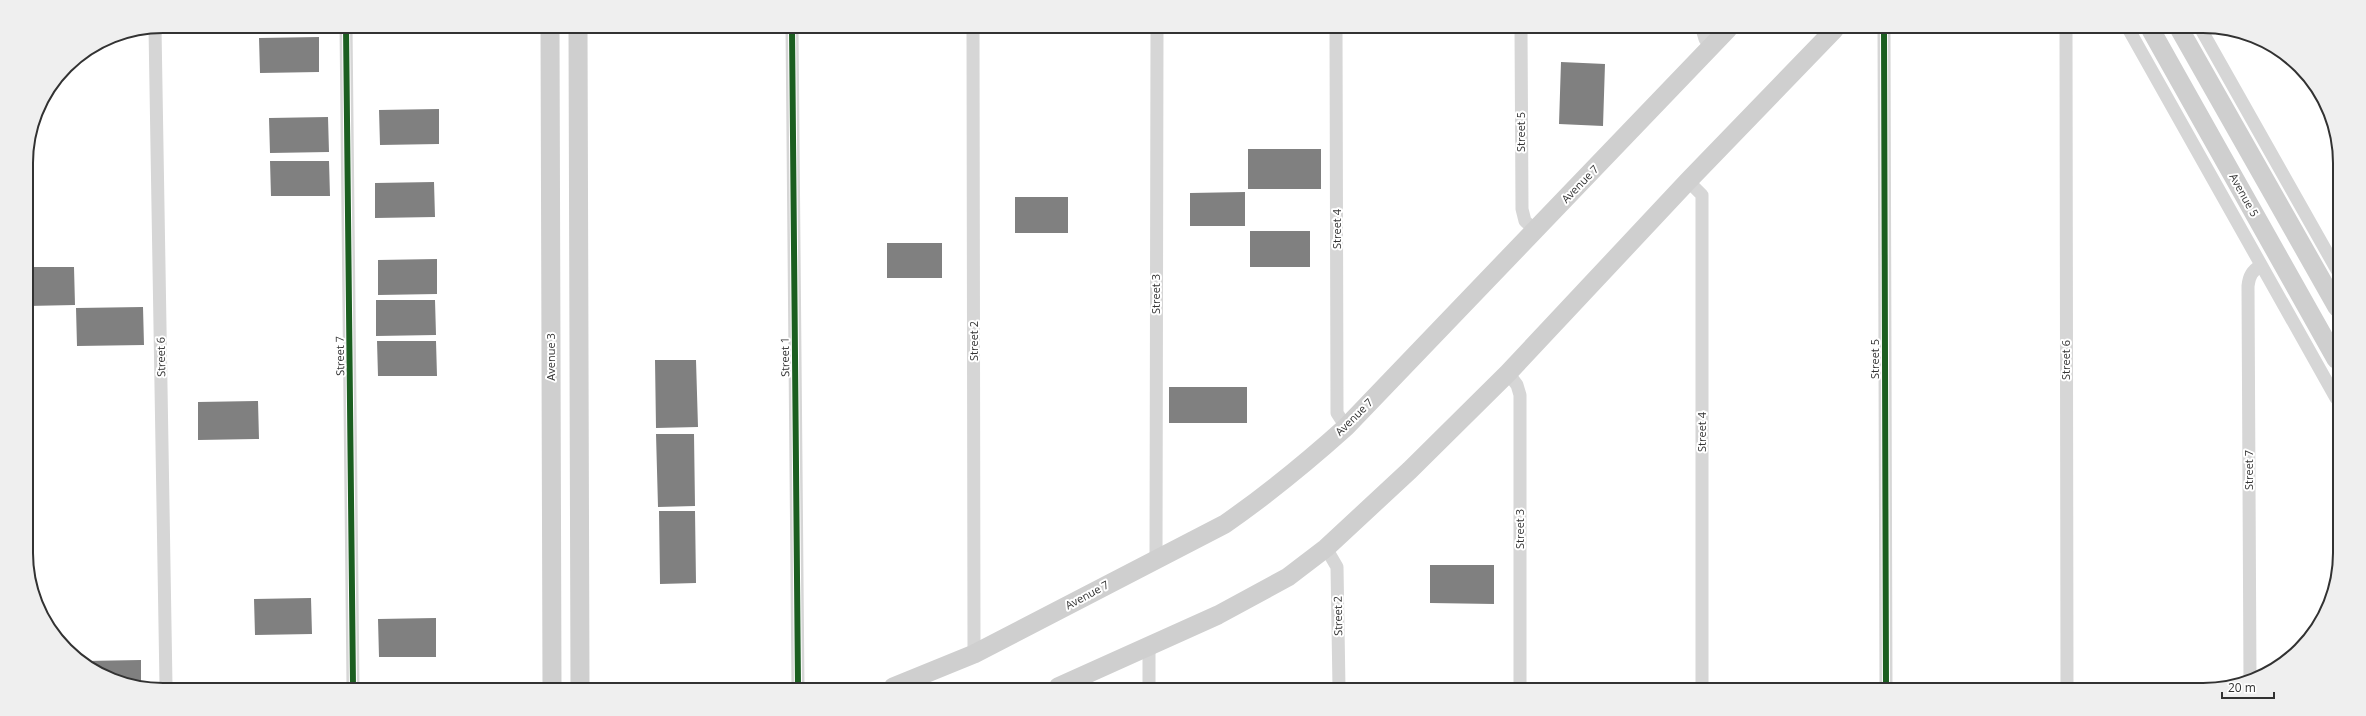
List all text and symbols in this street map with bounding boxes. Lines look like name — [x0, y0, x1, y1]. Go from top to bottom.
street label: Street 5 — [1513, 112, 1528, 152]
street label: Avenue 7 — [1558, 161, 1602, 206]
street label: Avenue 5 — [2226, 170, 2262, 219]
street label: Street 4 — [1329, 208, 1344, 249]
street label: Street 3 — [1148, 274, 1163, 314]
street label: Street 2 — [966, 321, 981, 361]
street label: Avenue 3 — [543, 333, 558, 381]
street label: Street 7 — [332, 336, 347, 376]
street label: Street 6 — [153, 337, 168, 377]
street label: Street 1 — [777, 337, 792, 377]
street label: Street 5 — [1867, 339, 1882, 379]
street label: Street 6 — [2058, 340, 2073, 380]
street label: Avenue 7 — [1332, 395, 1376, 439]
street label: Street 4 — [1694, 411, 1709, 452]
street label: Street 7 — [2241, 450, 2256, 490]
street label: Street 3 — [1512, 509, 1527, 549]
street label: Avenue 7 — [1062, 577, 1111, 612]
street label: Street 2 — [1330, 596, 1345, 636]
scale bar — [2222, 674, 2274, 700]
text: 20 m — [2228, 679, 2256, 696]

